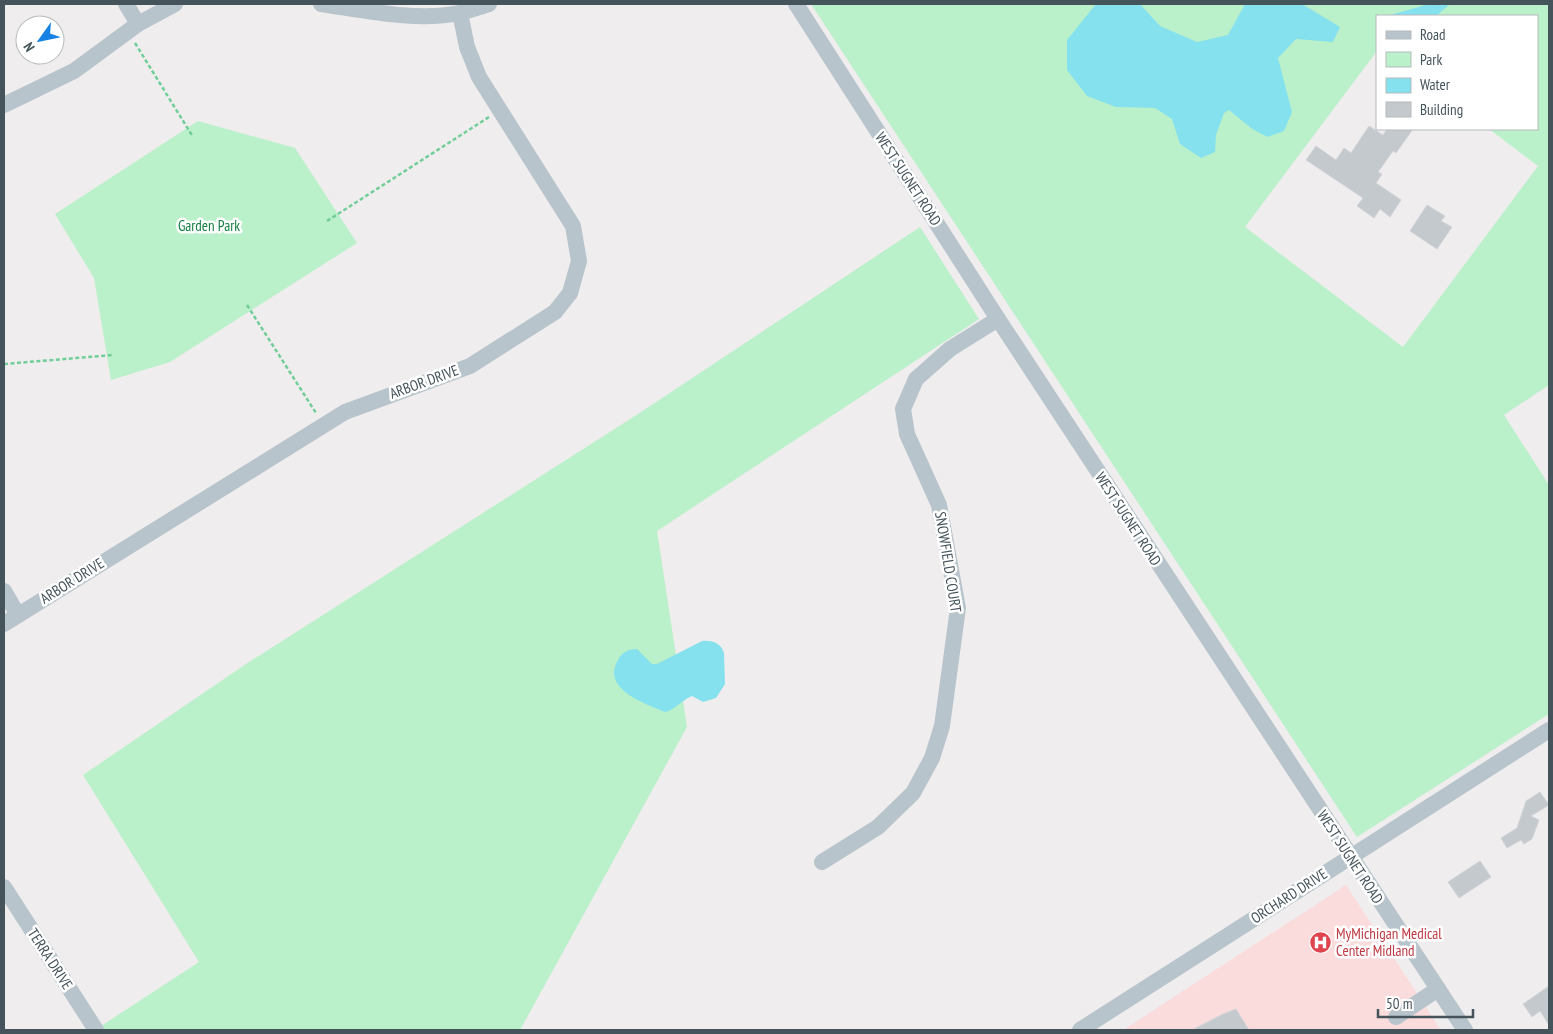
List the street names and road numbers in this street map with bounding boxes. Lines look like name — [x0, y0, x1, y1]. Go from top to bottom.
street label: WEST SUGNET ROAD — [871, 128, 946, 229]
street label: ARBOR DRIVE — [387, 360, 461, 403]
street label: WEST SUGNET ROAD — [1091, 468, 1166, 569]
street label: SNOWFIELD COURT — [931, 510, 966, 614]
street label: ARBOR DRIVE — [36, 553, 107, 608]
street label: WEST SUGNET ROAD — [1313, 806, 1388, 907]
street label: ORCHARD DRIVE — [1247, 864, 1330, 927]
street label: TERRA DRIVE — [24, 925, 77, 993]

